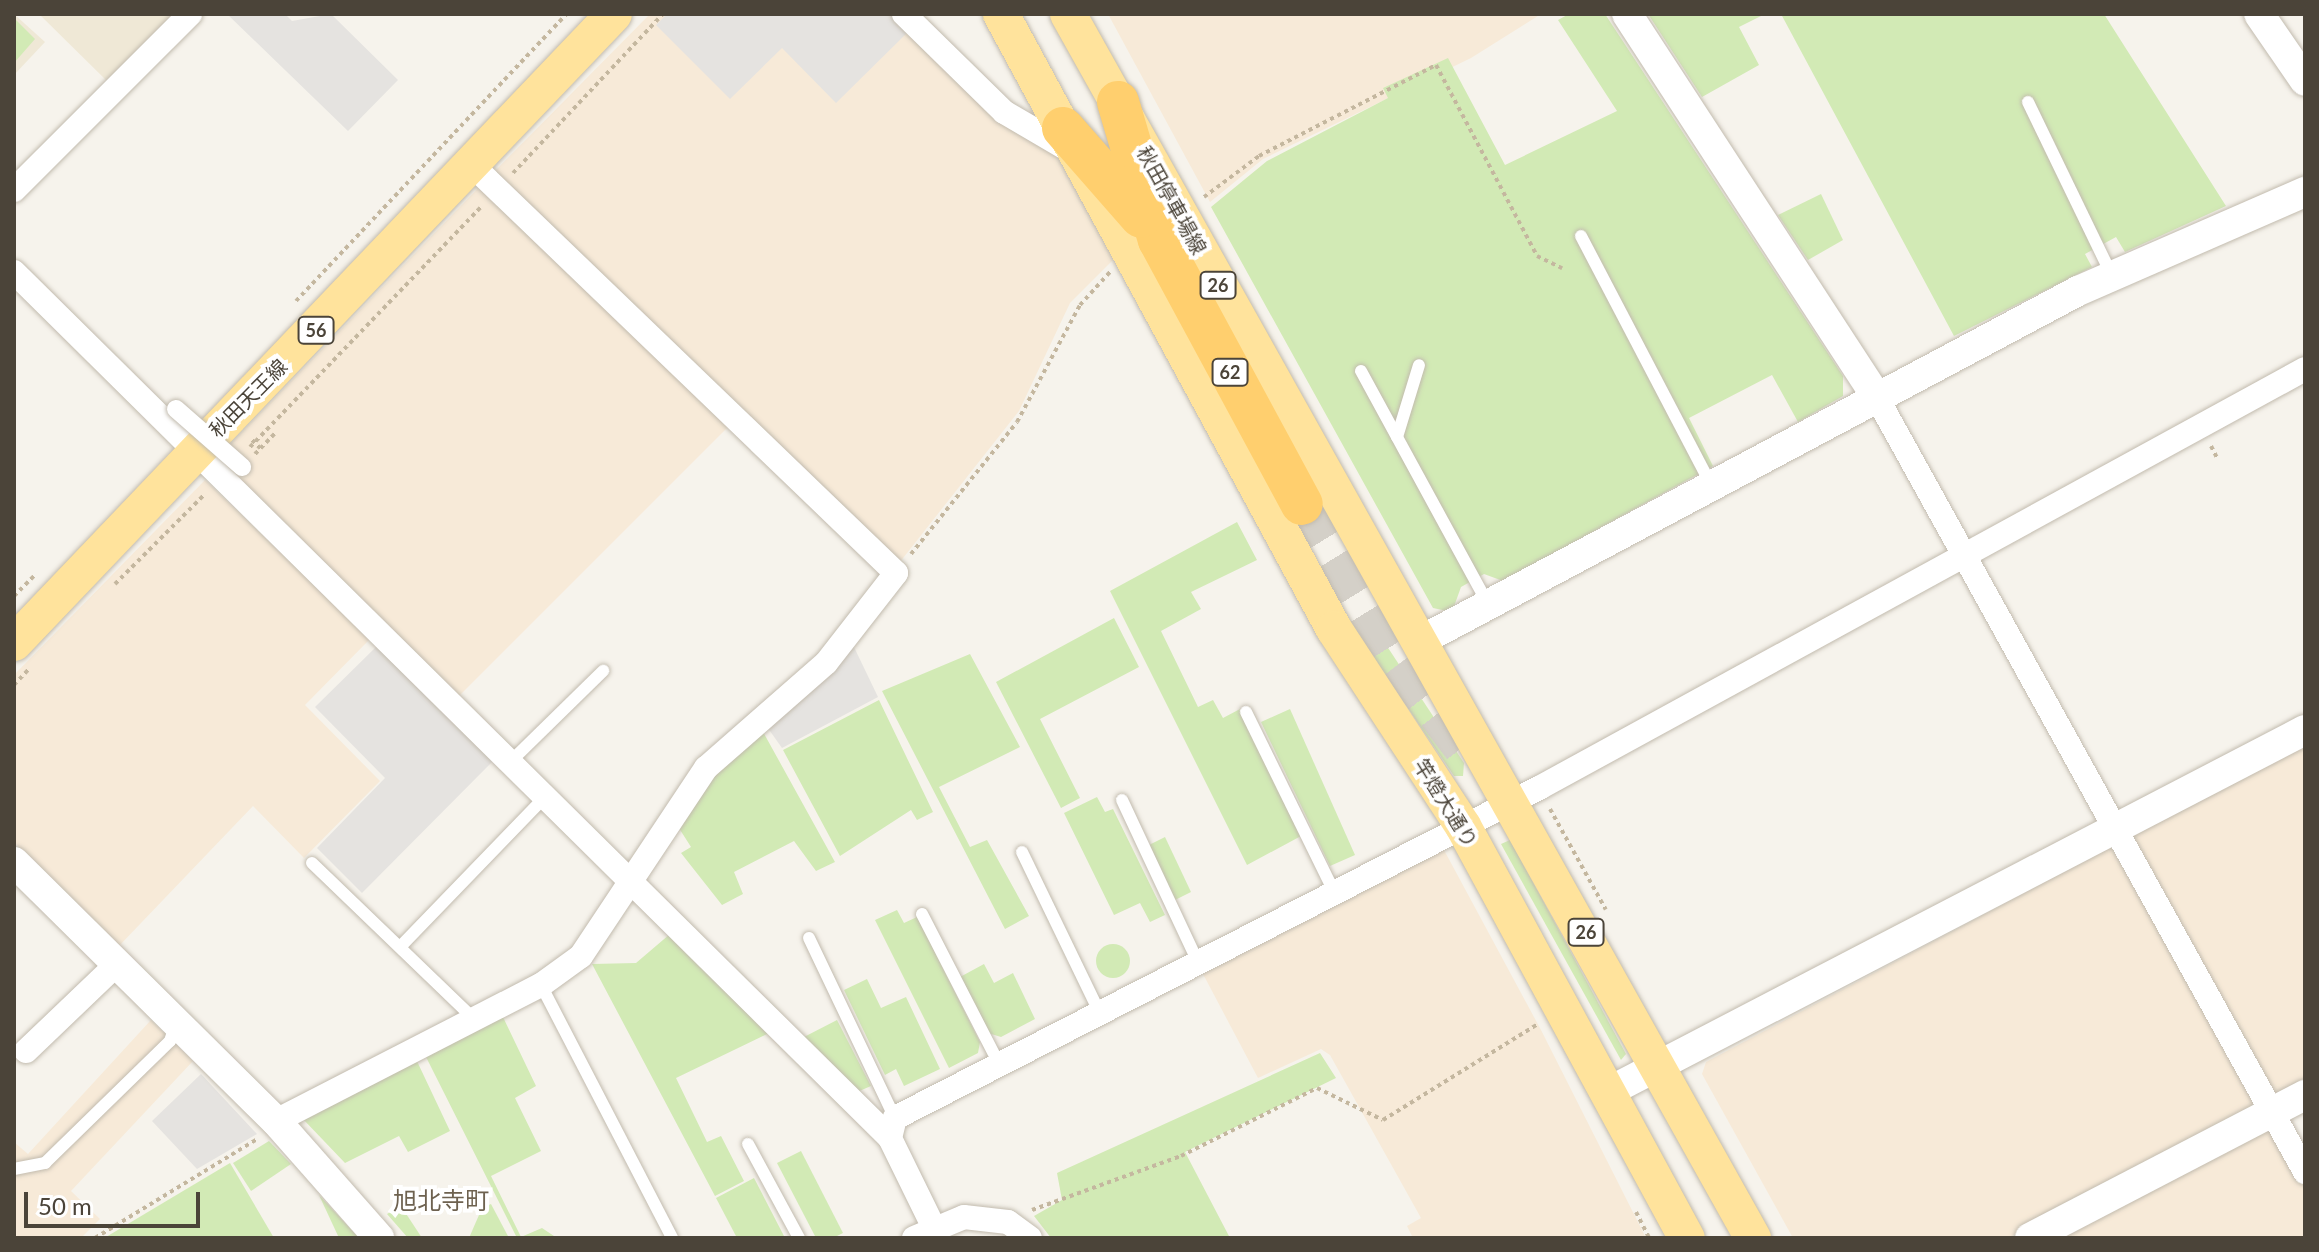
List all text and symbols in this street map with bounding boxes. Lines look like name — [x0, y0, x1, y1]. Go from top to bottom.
street label: 秋田停車場線 — [1132, 142, 1212, 258]
road number: 26 — [1198, 271, 1238, 299]
road number: 56 — [296, 316, 336, 344]
street label: 秋田天王線 — [204, 354, 292, 442]
road number: 62 — [1210, 358, 1250, 386]
street label: 竿燈大通り — [1409, 754, 1483, 852]
road number: 26 — [1566, 918, 1606, 946]
scale bar — [28, 1176, 204, 1226]
district label: 旭北寺町 — [393, 1186, 489, 1214]
text: 50 m — [38, 1191, 92, 1220]

